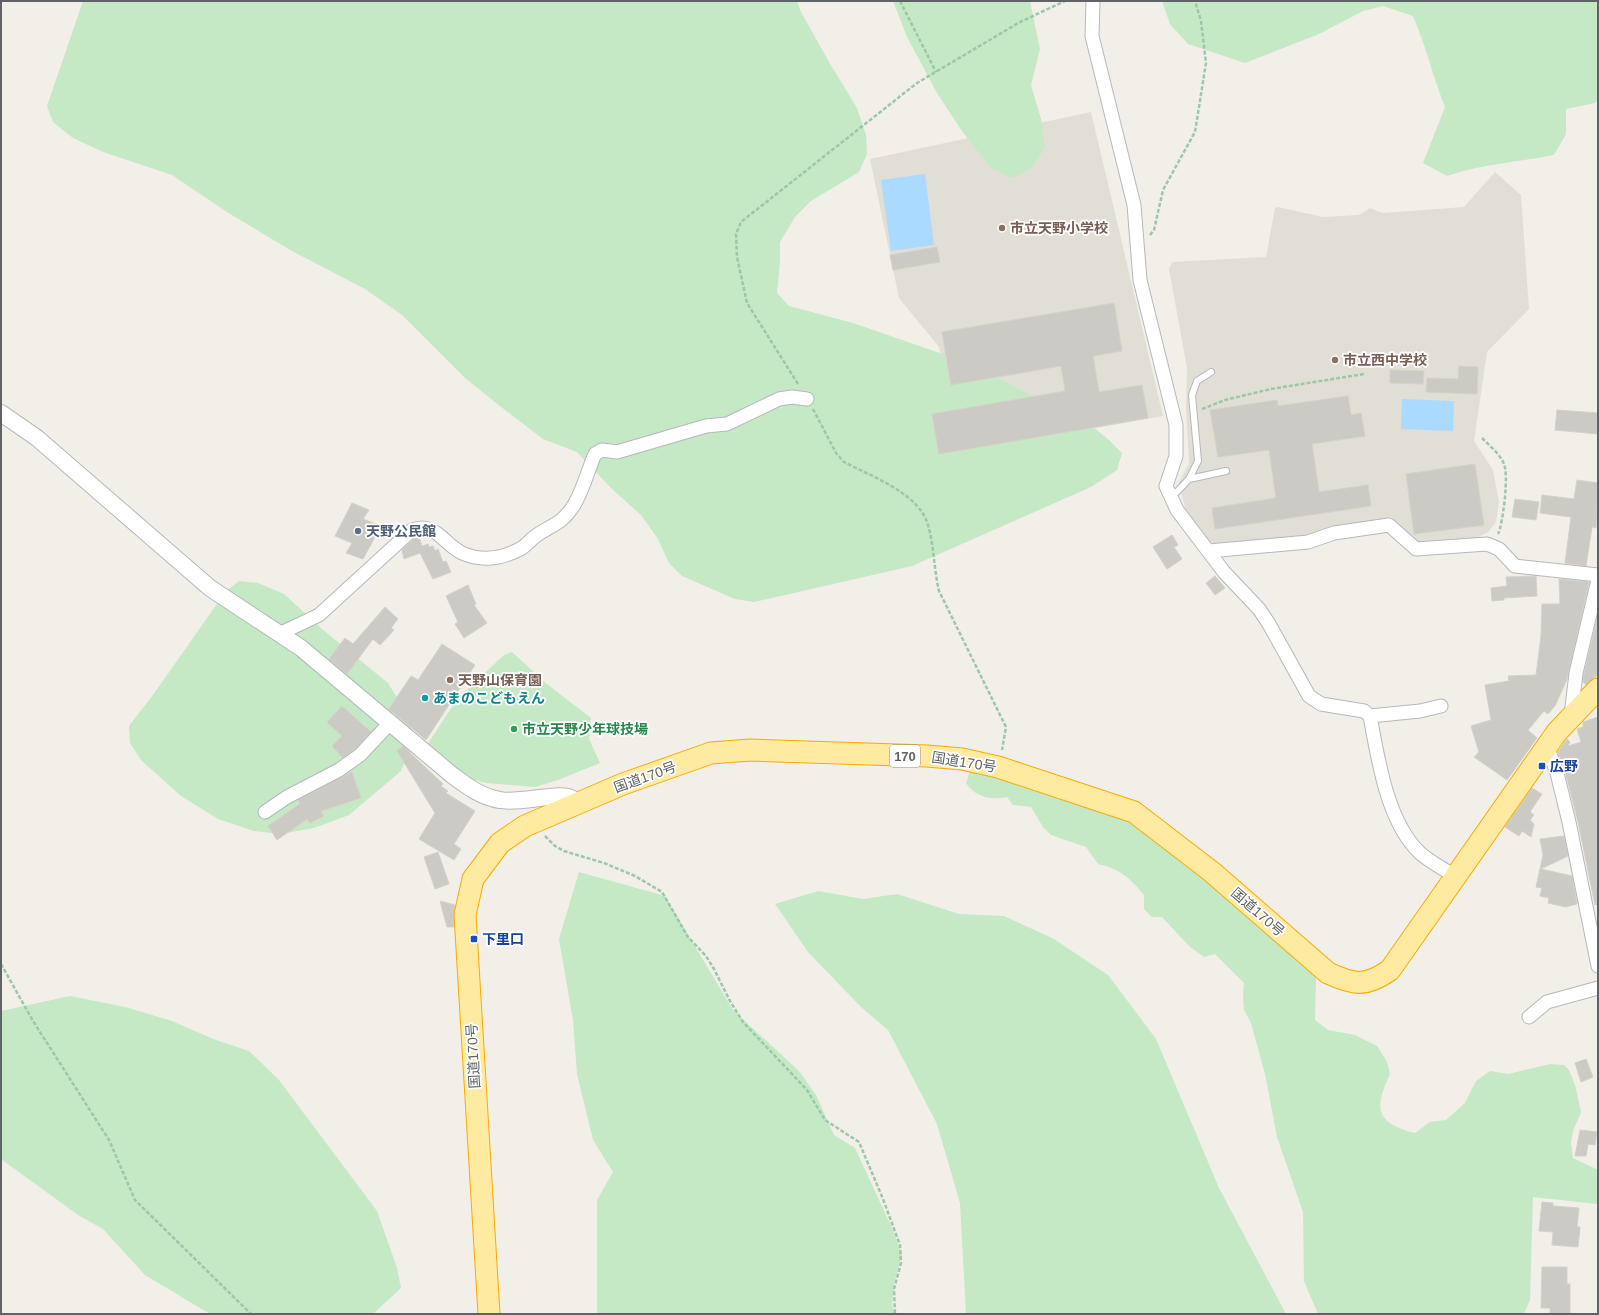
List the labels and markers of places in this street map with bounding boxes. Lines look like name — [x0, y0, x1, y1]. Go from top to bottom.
place label: 市立天野小学校 — [1010, 220, 1108, 236]
marker: 市立天野小学校 — [997, 223, 1007, 233]
place label: 市立西中学校 — [1343, 352, 1427, 368]
marker: 市立西中学校 — [1330, 355, 1340, 365]
place label: 天野公民館 — [366, 523, 436, 539]
marker: 天野公民館 — [353, 526, 363, 536]
place label: 天野山保育園 — [458, 672, 542, 688]
marker: 天野山保育園 — [445, 675, 455, 685]
place label: あまのこどもえん — [433, 690, 545, 706]
marker: あまのこどもえん — [420, 693, 430, 703]
place label: 市立天野少年球技場 — [522, 721, 648, 737]
marker: 市立天野少年球技場 — [509, 724, 519, 734]
place label: 広野 — [1550, 758, 1578, 774]
marker: 広野 — [1537, 761, 1547, 771]
place label: 下里口 — [482, 931, 524, 947]
marker: 下里口 — [469, 934, 479, 944]

